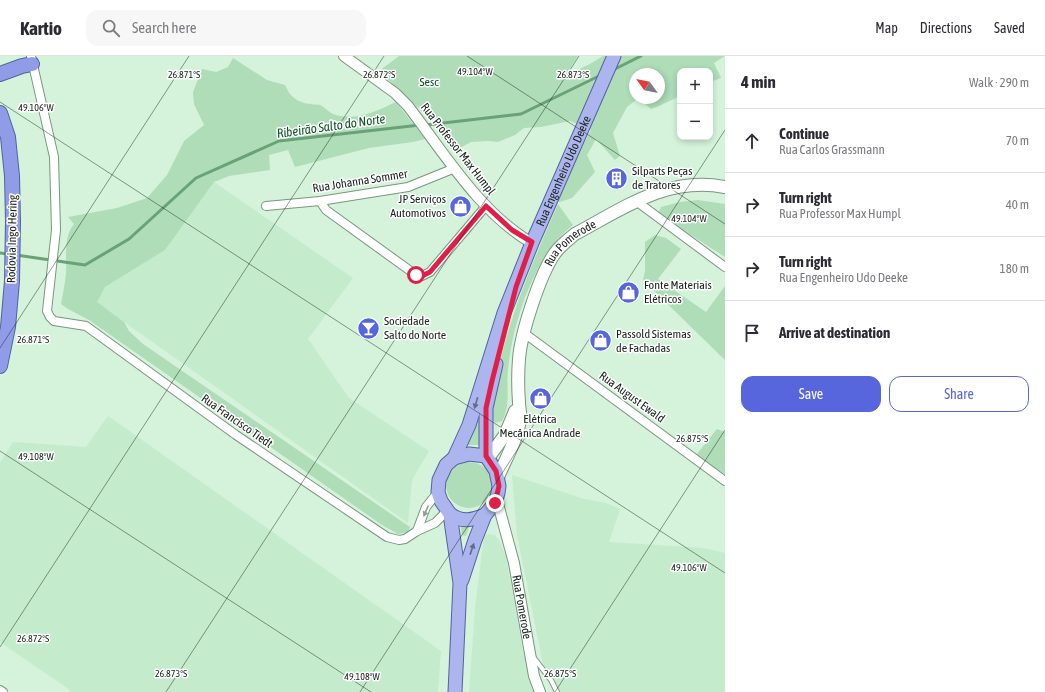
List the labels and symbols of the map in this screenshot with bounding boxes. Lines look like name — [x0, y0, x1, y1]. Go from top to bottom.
text: 49.104°W — [457, 66, 493, 77]
north arrow — [629, 68, 665, 104]
text: 26.871°S — [168, 69, 200, 80]
text: 26.872°S — [363, 69, 395, 80]
text: 26.873°S — [557, 69, 589, 80]
park label: Sesc — [419, 75, 439, 89]
street label: Rua Professor Max Humpl — [418, 100, 499, 198]
text: 49.106°W — [18, 102, 54, 113]
water label: Ribeirão Salto do Norte — [276, 111, 386, 141]
street label: Rua Engenheiro Udo Deeke — [533, 114, 594, 228]
place label: Silparts Peças de Tratores — [632, 164, 692, 192]
building icon: Silparts Peças de Tratores — [603, 165, 629, 191]
street label: Rua Johanna Sommer — [312, 167, 409, 195]
place label: JP Serviços Automotivos — [390, 192, 446, 220]
shop icon: JP Serviços Automotivos — [448, 193, 474, 219]
street label: Rodovia Ingo Hering — [4, 194, 20, 283]
text: 49.104°W — [671, 213, 707, 224]
street label: Rua Pomerode — [541, 217, 598, 269]
route start — [407, 266, 425, 284]
place label: Fonte Materiais Elétricos — [644, 278, 712, 306]
shop icon: Fonte Materiais Elétricos — [615, 279, 641, 305]
place label: Sociedade Salto do Norte — [384, 314, 446, 342]
bar icon: Sociedade Salto do Norte — [355, 315, 381, 341]
place label: Passold Sistemas de Fachadas — [616, 327, 691, 355]
shop icon: Passold Sistemas de Fachadas — [587, 328, 613, 354]
text: 26.871°S — [17, 334, 49, 345]
street label: Rua August Ewald — [597, 369, 667, 425]
shop icon: Elétrica Mecânica Andrade — [527, 385, 553, 411]
street label: Rua Francisco Tiedt — [199, 391, 276, 451]
one-way arrow — [473, 397, 479, 409]
place label: Elétrica Mecânica Andrade — [499, 412, 581, 440]
text: 26.875°S — [676, 433, 708, 444]
text: 49.108°W — [18, 451, 54, 462]
route end — [486, 494, 504, 512]
one-way arrow — [422, 505, 428, 517]
one-way arrow — [469, 542, 475, 554]
text: 49.106°W — [671, 562, 707, 573]
street label: Rua Pomerode — [509, 574, 534, 640]
text: 26.872°S — [17, 633, 49, 644]
text: 26.873°S — [155, 668, 187, 679]
text: 26.875°S — [544, 668, 576, 679]
text: 49.108°W — [344, 671, 380, 682]

